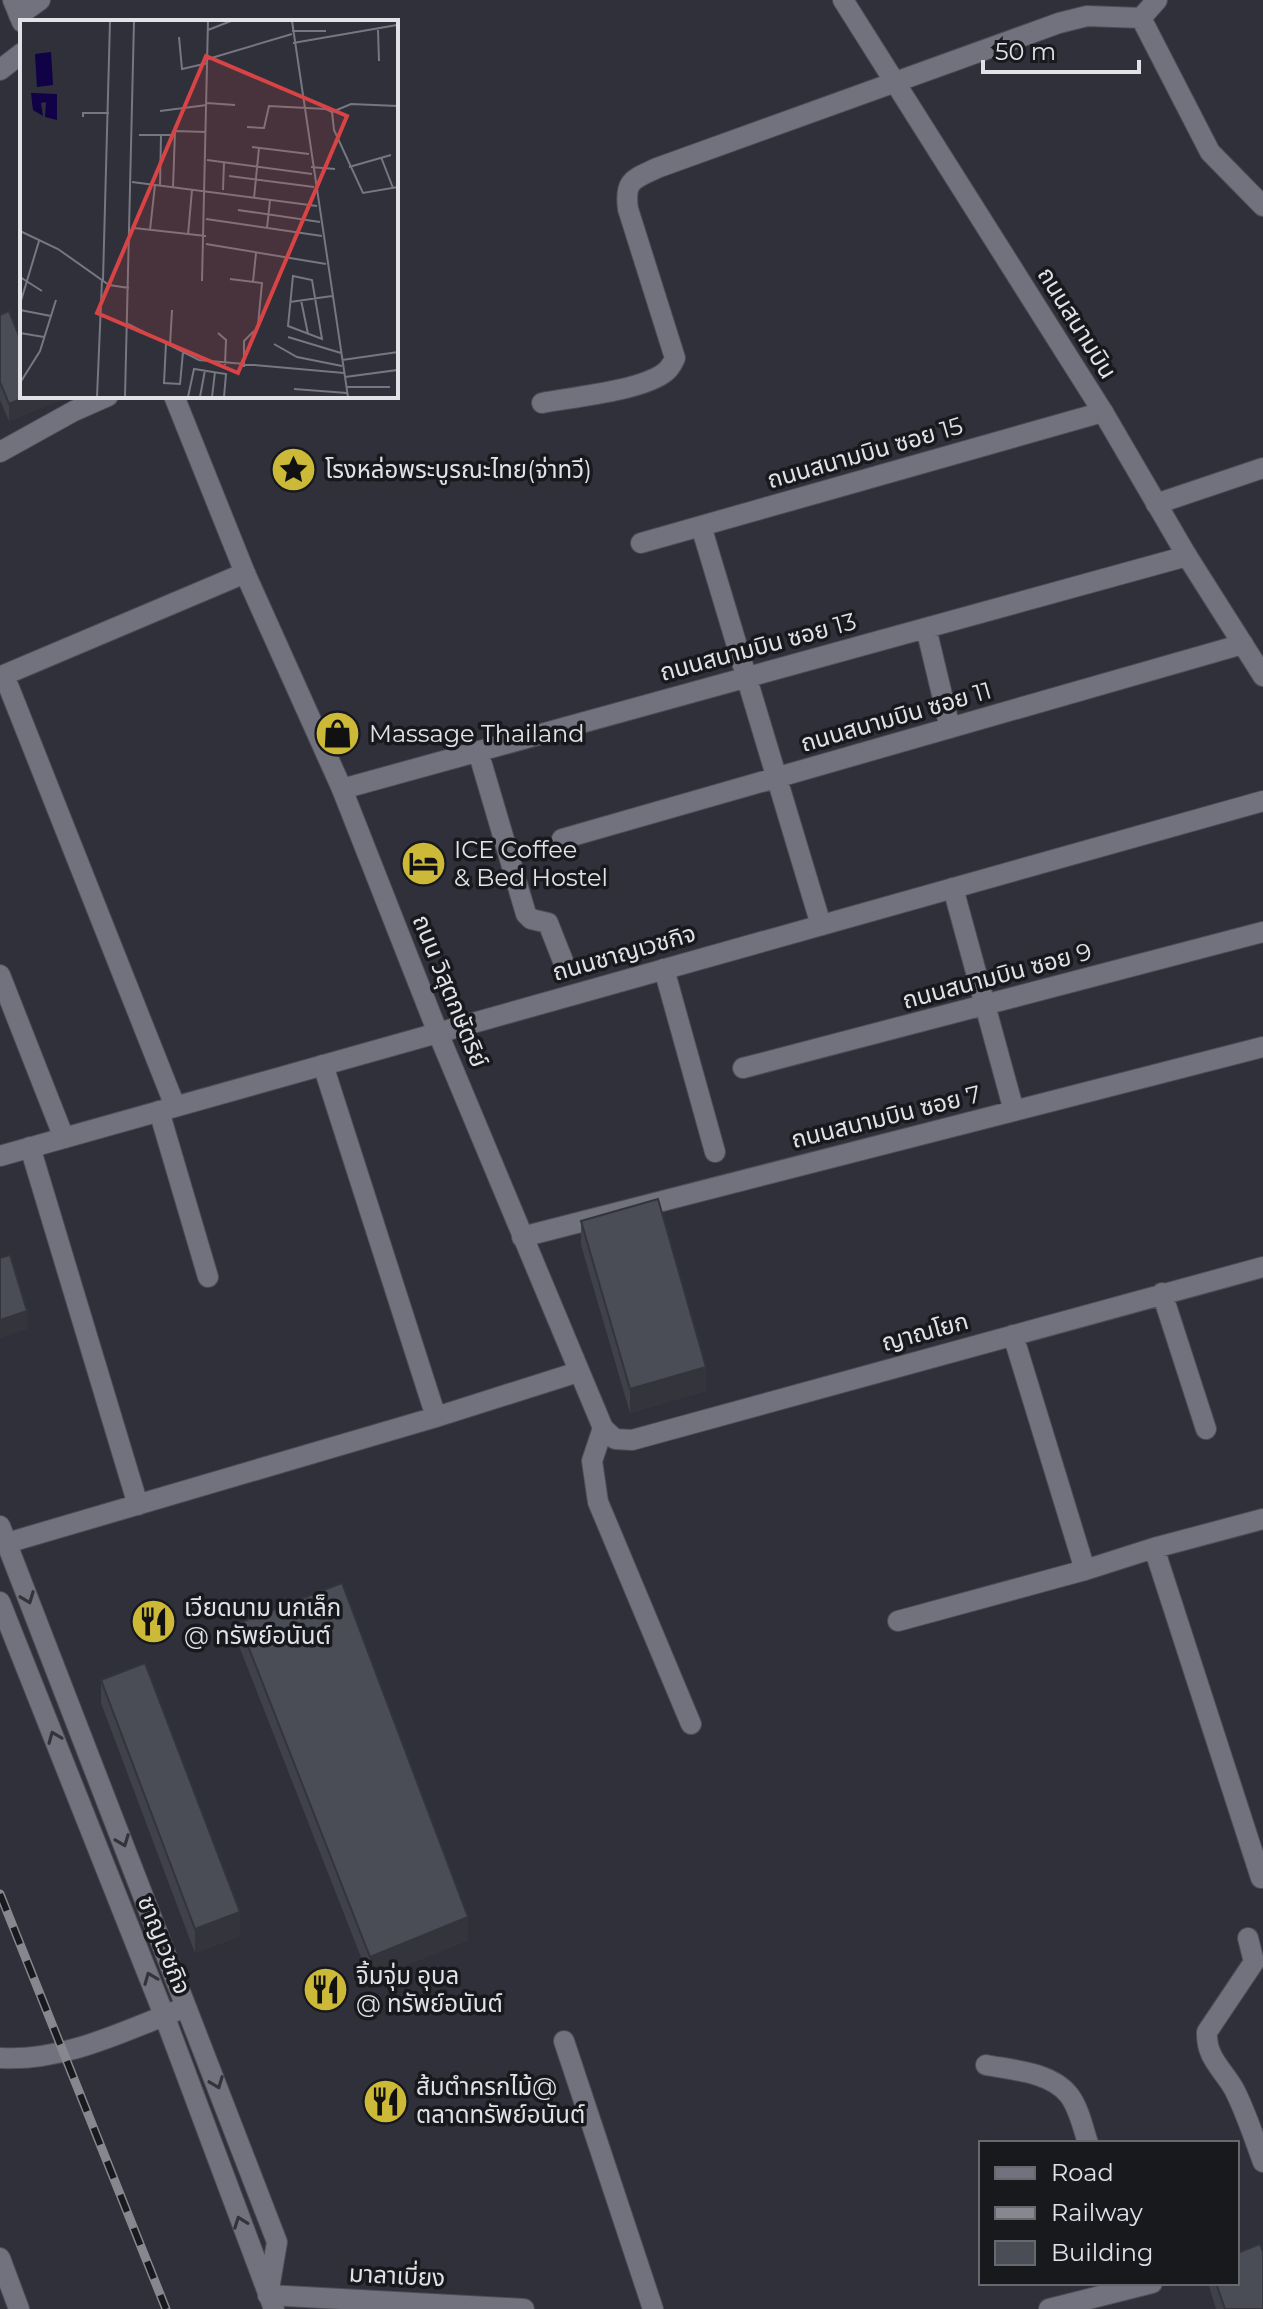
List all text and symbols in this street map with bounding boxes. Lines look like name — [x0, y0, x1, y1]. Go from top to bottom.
inset map — [20, 20, 398, 398]
scale bar — [983, 24, 1139, 74]
text: 50 m — [995, 37, 1056, 66]
street label: ถนนสนามบิน — [1032, 262, 1123, 384]
street label: ถนนสนามบิน ซอย 15 — [764, 411, 966, 494]
place icon: โรงหล่อพระบูรณะไทย(จ่าทวี) — [270, 446, 318, 494]
place label: โรงหล่อพระบูรณะไทย(จ่าทวี) — [325, 455, 592, 485]
street label: ถนนสนามบิน ซอย 13 — [656, 606, 859, 687]
street label: ถนนสนามบิน ซอย 11 — [797, 675, 995, 758]
shop icon: Massage Thailand — [314, 710, 362, 758]
place label: Massage Thailand — [369, 719, 585, 748]
place label: ICE Coffee & Bed Hostel — [454, 835, 608, 892]
hotel icon: ICE Coffee & Bed Hostel — [399, 840, 447, 888]
street label: ถนน วิสุตกษัตริย์ — [406, 910, 494, 1072]
street label: ถนนชาญเวชกิจ — [549, 918, 699, 987]
street label: ถนนสนามบิน ซอย 9 — [899, 936, 1095, 1015]
street label: ถนนสนามบิน ซอย 7 — [788, 1079, 984, 1154]
street label: ญาณโยก — [878, 1306, 971, 1357]
one-way arrow — [18, 1591, 35, 1605]
place label: เวียดนาม นกเล็ก @ ทรัพย์อนันต์ — [184, 1593, 341, 1650]
restaurant icon: เวียดนาม นกเล็ก @ ทรัพย์อนันต์ — [129, 1598, 177, 1646]
one-way arrow — [47, 1731, 64, 1745]
one-way arrow — [113, 1833, 130, 1847]
street label: ชาญเวชกิจ — [132, 1891, 197, 1998]
place label: จิ้มจุ่ม อุบล @ ทรัพย์อนันต์ — [356, 1960, 503, 2018]
restaurant icon: จิ้มจุ่ม อุบล @ ทรัพย์อนันต์ — [301, 1966, 349, 2014]
one-way arrow — [143, 1972, 160, 1986]
place label: ส้มตำครกไม้@ ตลาดทรัพย์อนันต์ — [416, 2072, 585, 2129]
one-way arrow — [207, 2075, 224, 2089]
restaurant icon: ส้มตำครกไม้@ ตลาดทรัพย์อนันต์ — [361, 2077, 409, 2125]
legend — [979, 2141, 1239, 2285]
text: Road — [1051, 2158, 1114, 2187]
text: Railway — [1051, 2198, 1143, 2227]
one-way arrow — [233, 2216, 250, 2230]
text: Building — [1051, 2238, 1154, 2267]
street label: มาลาเบี่ยง — [348, 2257, 446, 2293]

